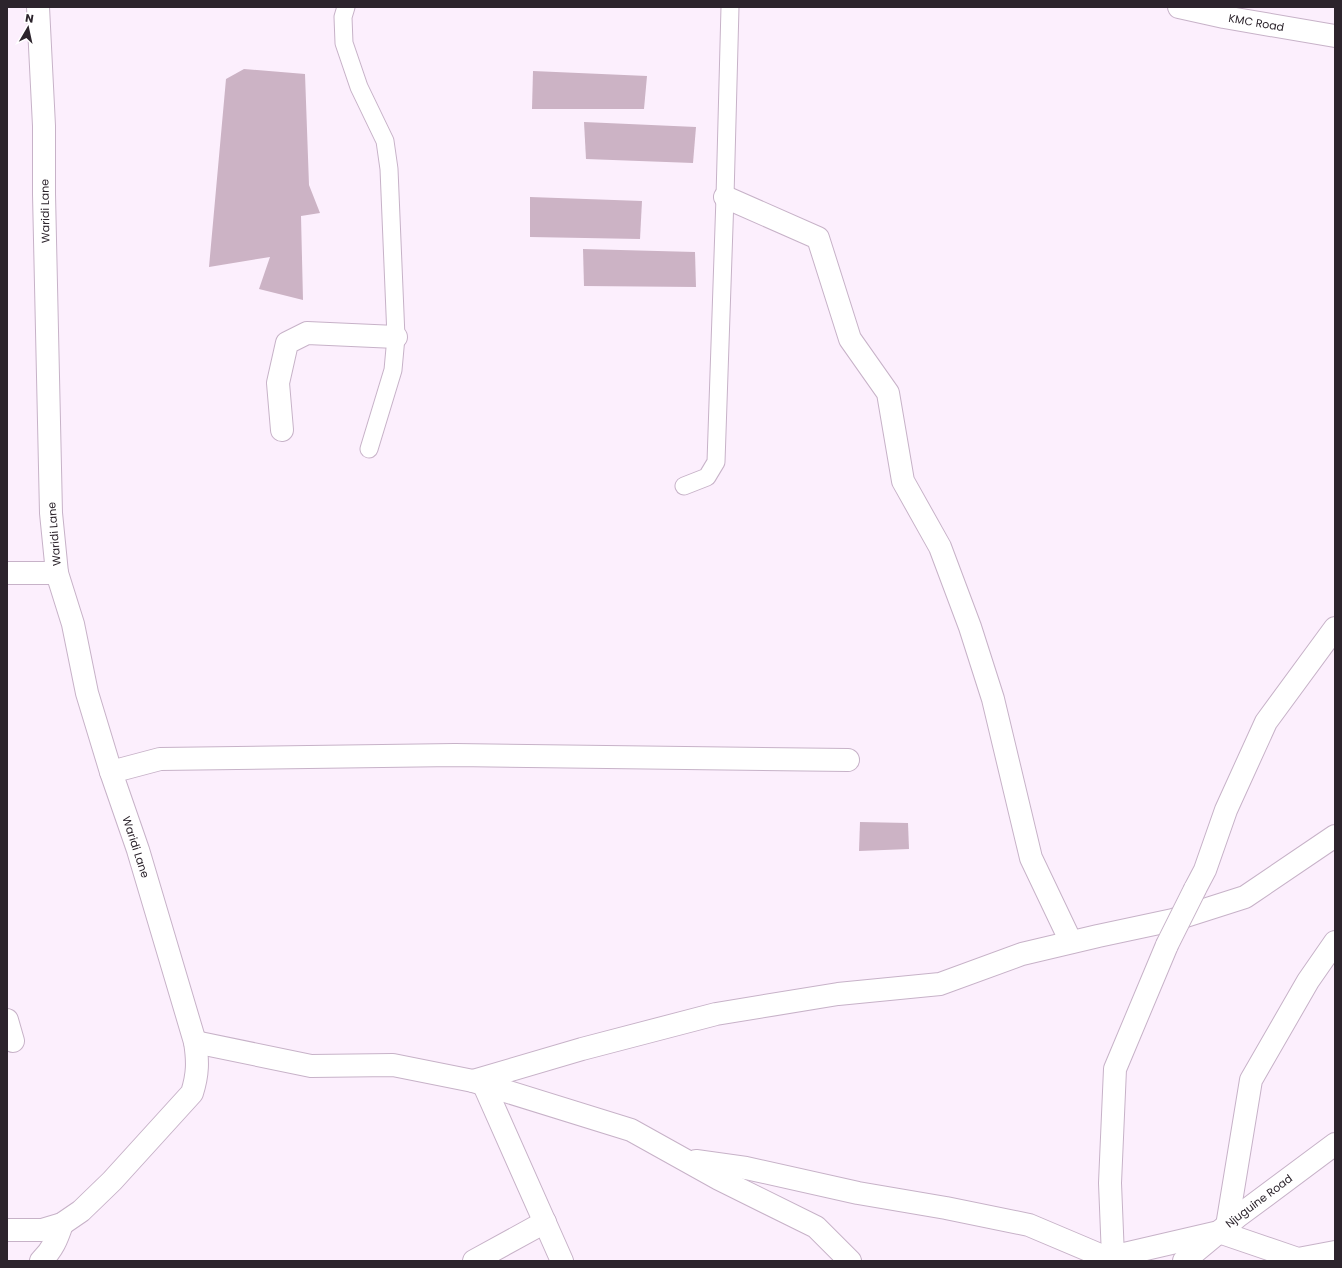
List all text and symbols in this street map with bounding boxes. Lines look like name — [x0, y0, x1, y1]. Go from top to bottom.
north arrow — [8, 8, 48, 48]
text: N — [24, 10, 35, 27]
street label: KMC Road — [1227, 10, 1285, 35]
street label: Waridi Lane — [36, 179, 54, 243]
street label: Waridi Lane — [43, 501, 65, 567]
street label: Waridi Lane — [118, 814, 154, 880]
street label: Njuguine Road — [1222, 1170, 1296, 1231]

